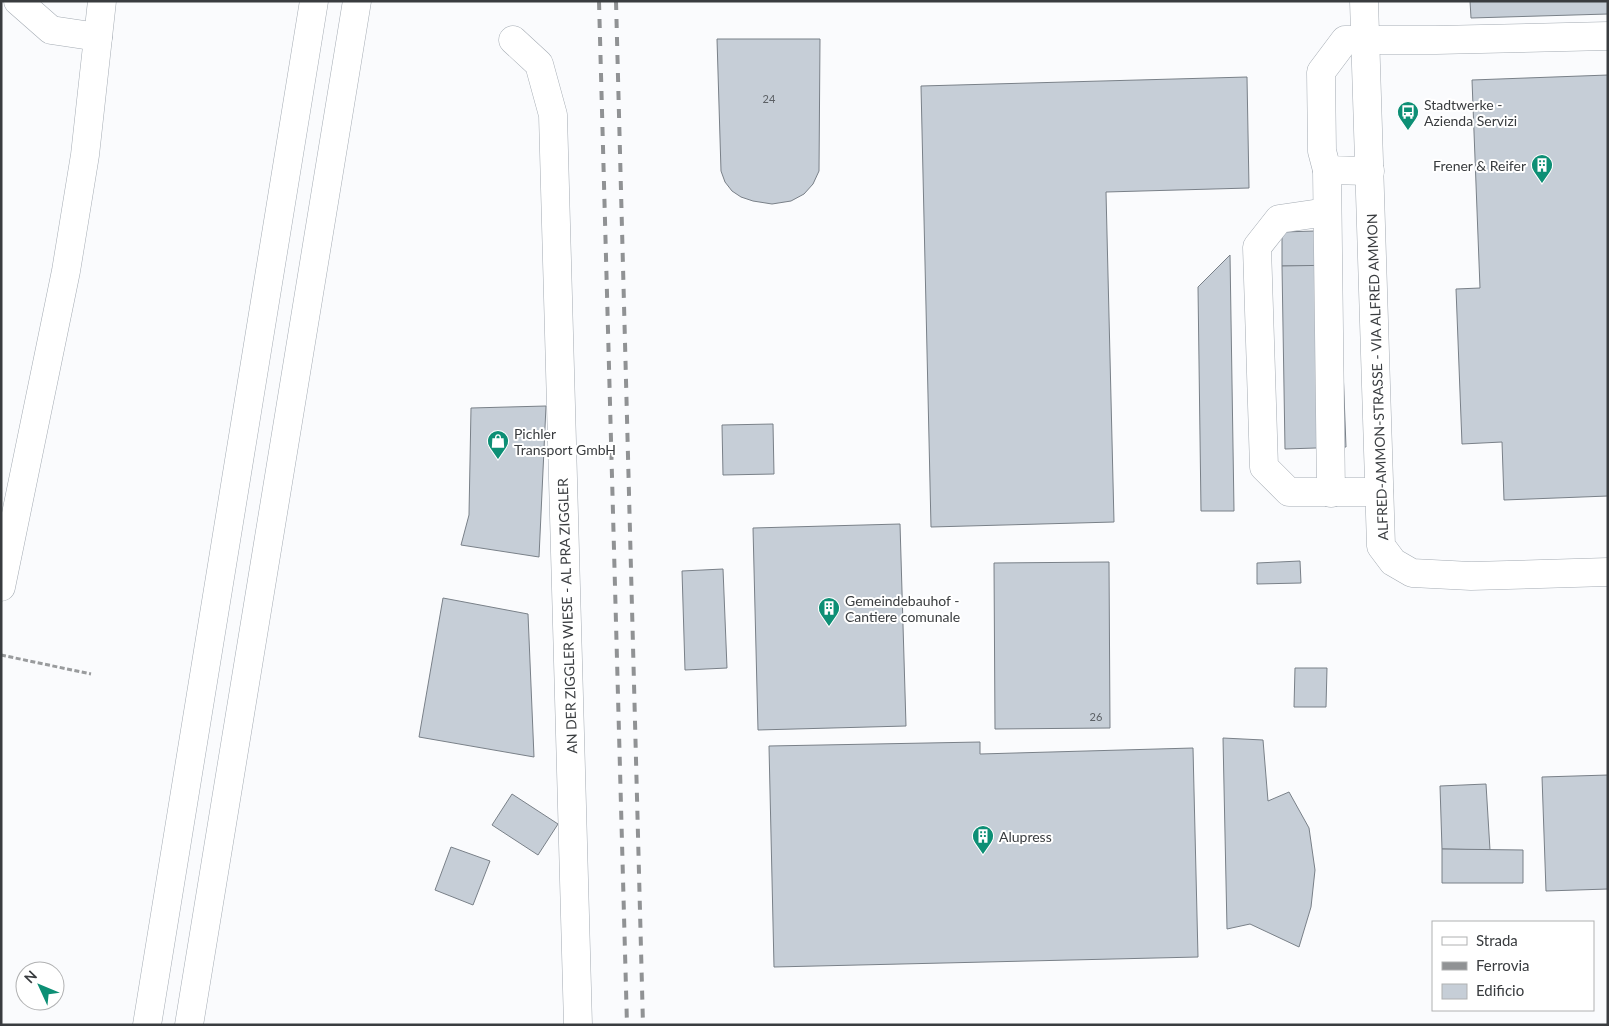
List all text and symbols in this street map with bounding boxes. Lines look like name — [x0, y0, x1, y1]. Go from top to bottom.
house number: 24 — [763, 92, 776, 105]
place label: Stadtwerke - Azienda Servizi — [1424, 96, 1517, 129]
bus stop icon: Stadtwerke - Azienda Servizi — [1396, 100, 1420, 131]
building icon: Frener & Reifer — [1530, 153, 1554, 184]
place label: Frener & Reifer — [1433, 157, 1526, 174]
street label: ALFRED-AMMON-STRASSE - VIA ALFRED AMMON — [1363, 213, 1391, 541]
place label: Pichler Transport GmbH — [514, 425, 616, 458]
shop icon: Pichler Transport GmbH — [486, 429, 510, 460]
street label: AN DER ZIGGLER WIESE - AL PRA ZIGGLER — [554, 478, 580, 754]
place label: Gemeindebauhof - Cantiere comunale — [845, 592, 960, 625]
building icon: Gemeindebauhof - Cantiere comunale — [817, 596, 841, 627]
house number: 26 — [1090, 710, 1102, 723]
building icon: Alupress — [971, 824, 995, 855]
place label: Alupress — [999, 828, 1052, 845]
legend — [1432, 921, 1594, 1011]
text: Strada — [1476, 931, 1518, 949]
text: Ferrovia — [1476, 956, 1529, 974]
north arrow — [15, 961, 65, 1011]
text: N — [20, 967, 40, 986]
text: Edificio — [1476, 981, 1524, 999]

